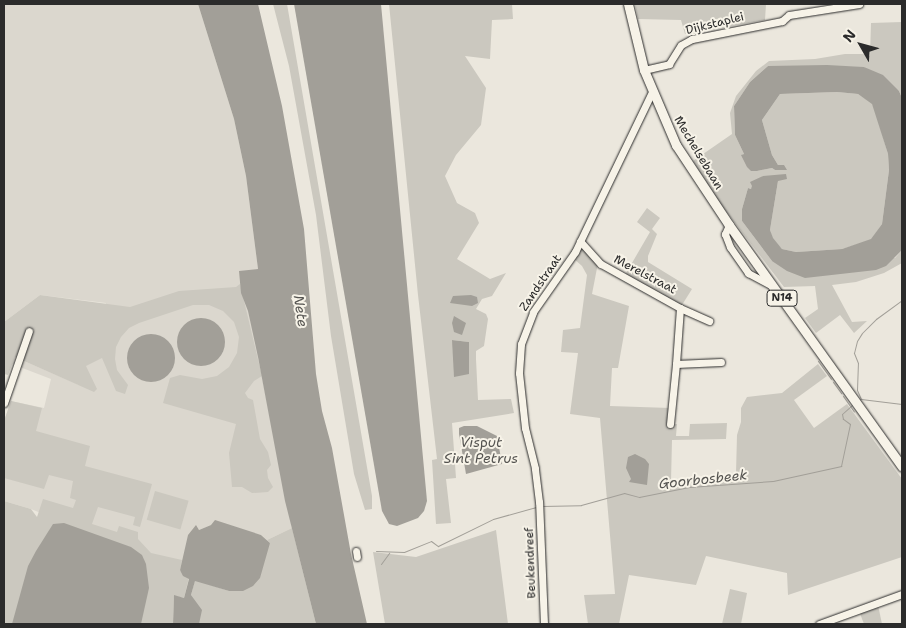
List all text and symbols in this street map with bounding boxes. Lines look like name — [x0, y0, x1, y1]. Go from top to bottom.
street label: Dijkstaplei — [684, 10, 746, 38]
north arrow — [836, 20, 886, 70]
text: N — [839, 26, 860, 46]
street label: Mechelsebaan — [670, 114, 726, 192]
street label: Zandstraat — [517, 252, 565, 314]
street label: Merelstraat — [611, 252, 679, 298]
road number: N14 — [766, 290, 798, 306]
water label: Nete — [290, 294, 312, 328]
water label: Visput Sint Petrus — [444, 434, 518, 467]
water label: Goorbosbeek — [658, 466, 748, 492]
street label: Beukendreef — [523, 527, 539, 599]

